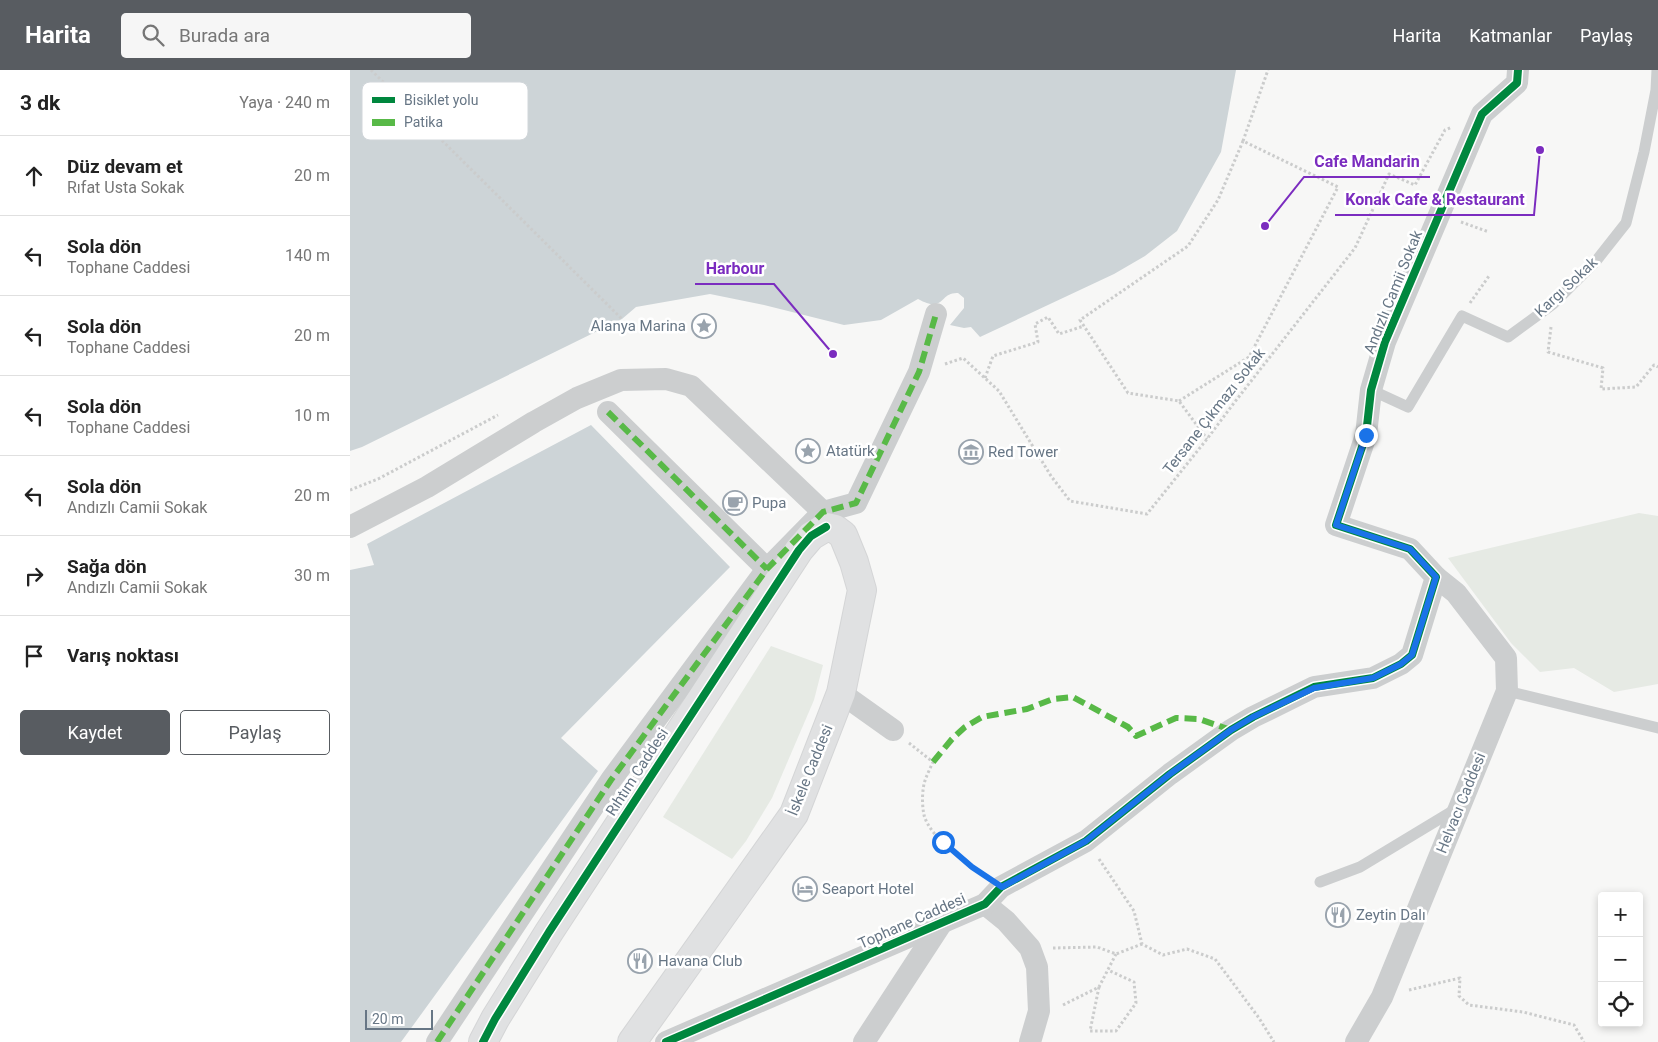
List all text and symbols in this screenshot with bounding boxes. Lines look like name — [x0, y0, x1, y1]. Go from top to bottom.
search box — [121, 13, 471, 58]
text: Harita — [25, 21, 91, 49]
icon: search — [139, 21, 167, 49]
text: Burada ara — [179, 24, 270, 47]
text: Harita — [1393, 25, 1441, 46]
text: Katmanlar — [1469, 25, 1552, 46]
text: Paylaş — [1580, 25, 1633, 46]
legend — [362, 82, 528, 140]
text: 3 dk — [20, 91, 60, 115]
text: Bisiklet yolu — [404, 92, 478, 108]
text: Yaya · 240 m — [239, 93, 330, 112]
text: Patika — [404, 114, 443, 130]
callout: Cafe Mandarin — [1304, 146, 1430, 177]
text: Cafe Mandarin — [1314, 152, 1420, 171]
text: Düz devam et — [67, 155, 183, 178]
icon: ahead — [20, 162, 48, 190]
text: 20 m — [294, 166, 330, 185]
text: Rıfat Usta Sokak — [67, 178, 184, 197]
callout: Konak Cafe & Restaurant — [1335, 184, 1534, 215]
text: Konak Cafe & Restaurant — [1345, 190, 1525, 209]
street label: Andızlı Camii Sokak — [1360, 227, 1426, 356]
text: Sola dön — [67, 235, 141, 258]
icon: left — [20, 242, 48, 270]
text: 140 m — [285, 246, 330, 265]
callout: Harbour — [695, 253, 774, 284]
street label: Kargı Sokak — [1531, 253, 1601, 321]
text: Tophane Caddesi — [67, 258, 190, 277]
text: Harbour — [706, 259, 764, 278]
place icon: Alanya Marina — [691, 313, 717, 339]
text: Sola dön — [67, 315, 141, 338]
place label: Alanya Marina — [591, 317, 686, 335]
icon: left — [20, 322, 48, 350]
text: 20 m — [294, 326, 330, 345]
text: Tophane Caddesi — [67, 338, 190, 357]
street label: Tersane Çıkmazı Sokak — [1159, 344, 1269, 478]
text: Sola dön — [67, 395, 141, 418]
icon: left — [20, 402, 48, 430]
text: 10 m — [294, 406, 330, 425]
text: Tophane Caddesi — [67, 418, 190, 437]
route end — [1355, 424, 1378, 447]
place icon: Atatürk — [795, 438, 821, 464]
museum icon: Red Tower — [958, 439, 984, 465]
place label: Atatürk — [826, 442, 875, 460]
place label: Red Tower — [988, 443, 1058, 461]
text: Sola dön — [67, 475, 141, 498]
icon: left — [20, 482, 48, 510]
text: 20 m — [294, 486, 330, 505]
cafe icon: Pupa — [722, 490, 748, 516]
place label: Pupa — [752, 494, 786, 512]
text: Andızlı Camii Sokak — [67, 498, 207, 517]
text: Sağa dön — [67, 555, 147, 578]
icon: right — [20, 562, 48, 590]
text: 30 m — [294, 566, 330, 585]
text: Andızlı Camii Sokak — [67, 578, 207, 597]
icon: arrive — [20, 642, 48, 670]
text: Varış noktası — [67, 644, 179, 667]
button: Kaydet — [20, 710, 170, 755]
button: Paylaş — [180, 710, 330, 755]
street label: İskele Caddesi — [784, 722, 836, 818]
street label: Rıhtım Caddesi — [602, 725, 672, 819]
street label: Helvacı Caddesi — [1433, 750, 1489, 856]
route start — [932, 831, 955, 854]
hotel icon: Seaport Hotel — [792, 876, 818, 902]
place label: Seaport Hotel — [822, 880, 914, 898]
street label: Tophane Caddesi — [855, 889, 969, 953]
map controls — [1598, 892, 1643, 1027]
button: + — [1598, 892, 1643, 937]
restaurant icon: Zeytin Dalı — [1325, 902, 1351, 928]
place label: Zeytin Dalı — [1356, 906, 1426, 924]
button: − — [1598, 937, 1643, 982]
restaurant icon: Havana Club — [627, 948, 653, 974]
place label: Havana Club — [658, 952, 742, 970]
button: locate — [1598, 982, 1643, 1027]
scale bar — [365, 1007, 432, 1030]
text: 20 m — [372, 1011, 404, 1027]

